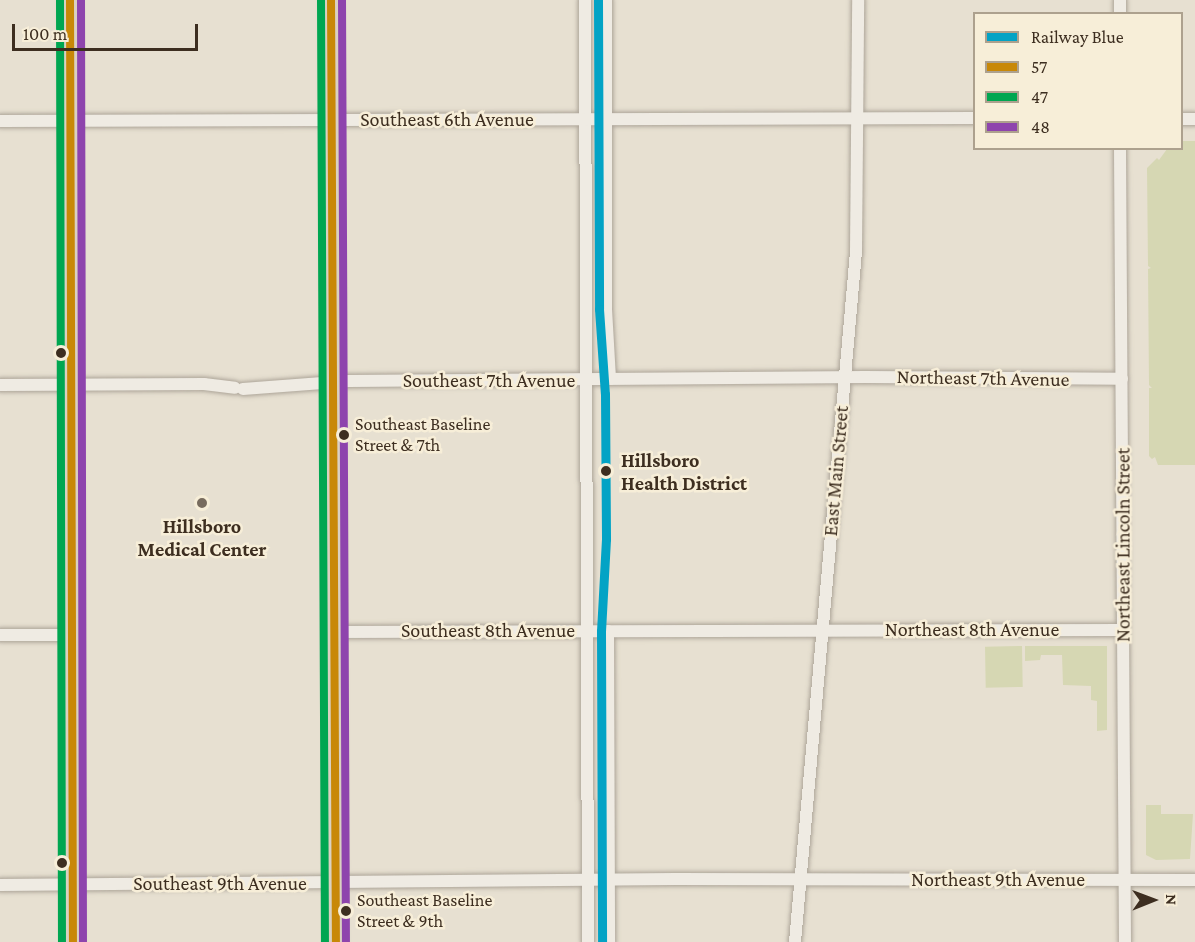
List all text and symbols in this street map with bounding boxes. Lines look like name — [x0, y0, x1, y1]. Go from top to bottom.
scale bar — [15, 12, 201, 50]
legend — [973, 12, 1183, 150]
text: 100 m — [23, 24, 67, 44]
text: Railway Blue — [1031, 27, 1124, 47]
text: 57 — [1031, 57, 1047, 77]
text: 47 — [1031, 87, 1048, 107]
street label: Southeast 6th Avenue — [360, 107, 534, 131]
text: 48 — [1031, 117, 1050, 137]
unlabelled marker — [55, 347, 67, 359]
street label: Northeast 7th Avenue — [896, 364, 1070, 392]
street label: Southeast 7th Avenue — [403, 368, 575, 392]
street label: East Main Street — [818, 405, 854, 537]
place label: Southeast Baseline Street & 7th — [355, 414, 490, 456]
marker: Southeast Baseline Street & 7th — [338, 429, 350, 441]
place label: Hillsboro Health District — [621, 448, 747, 495]
street label: Northeast Lincoln Street — [1111, 448, 1135, 642]
marker: Hillsboro Health District — [596, 461, 616, 481]
marker: Hillsboro Medical Center — [193, 494, 211, 512]
place label: Hillsboro Medical Center — [138, 514, 266, 561]
street label: Northeast 8th Avenue — [885, 617, 1059, 641]
street label: Southeast 8th Avenue — [401, 618, 575, 642]
unlabelled marker — [56, 857, 68, 869]
street label: Northeast 9th Avenue — [911, 867, 1085, 891]
north arrow — [1123, 870, 1183, 930]
street label: Southeast 9th Avenue — [133, 871, 307, 895]
place label: Southeast Baseline Street & 9th — [357, 890, 492, 932]
text: N — [1163, 894, 1180, 905]
marker: Southeast Baseline Street & 9th — [340, 905, 352, 917]

